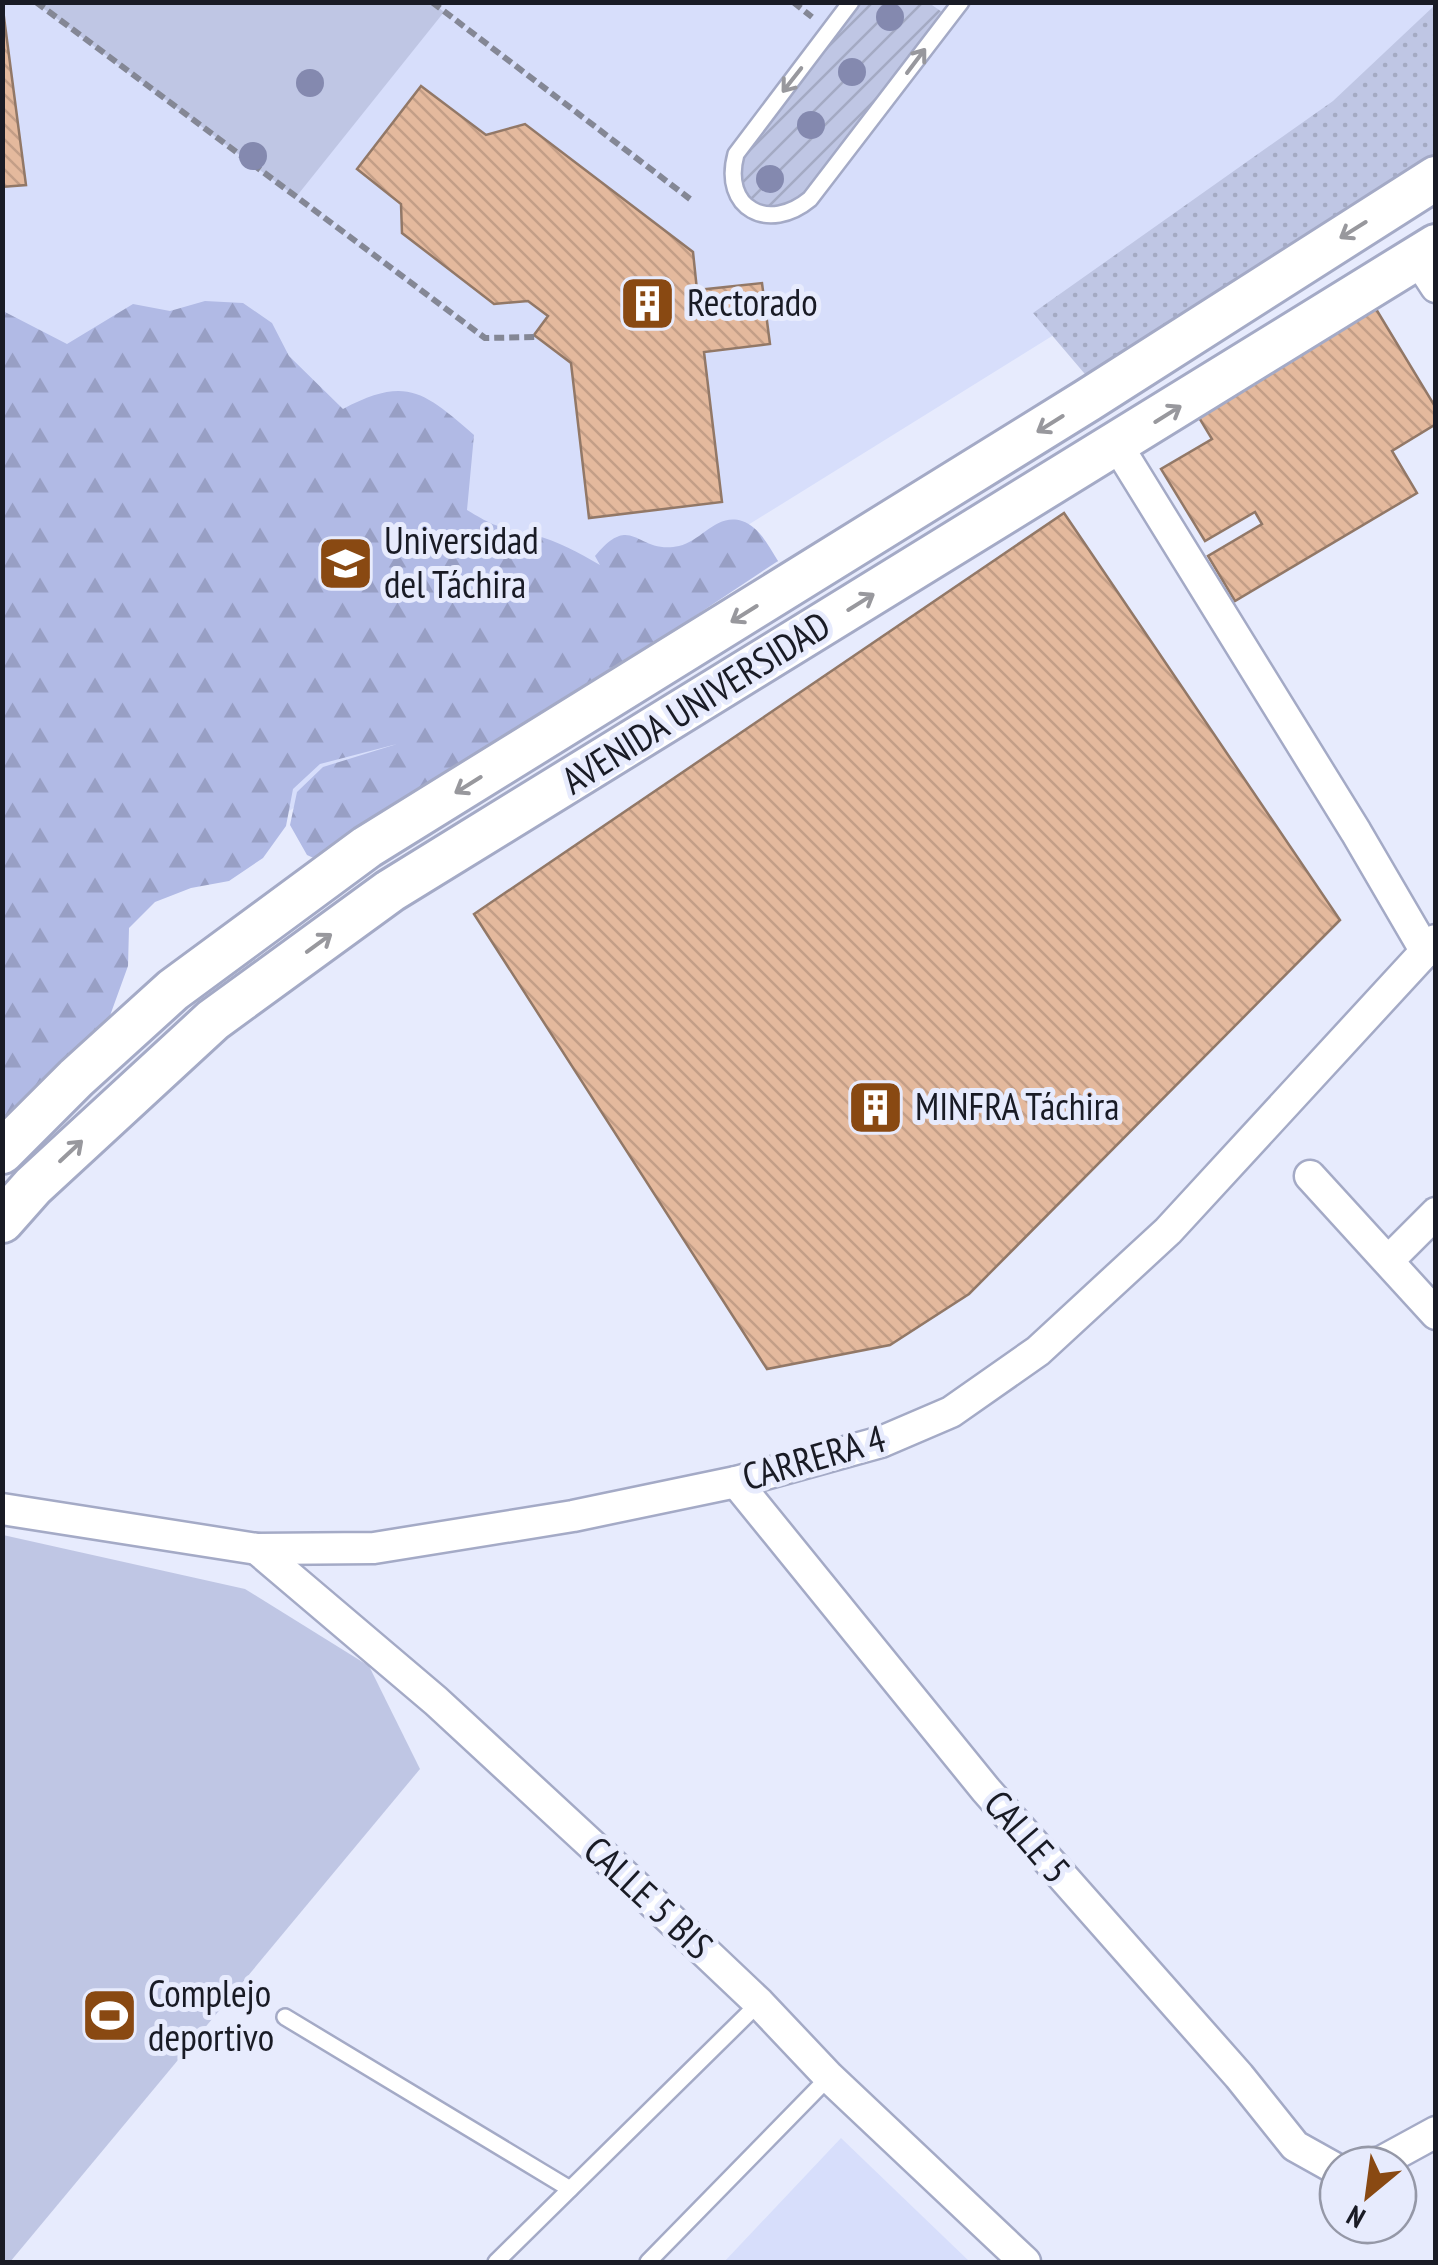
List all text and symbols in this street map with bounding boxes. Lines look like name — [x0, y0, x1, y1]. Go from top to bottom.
one-way arrow — [906, 48, 927, 75]
one-way arrow — [781, 66, 802, 93]
one-way arrow — [1339, 220, 1368, 240]
building icon: Rectorado — [618, 273, 678, 333]
place label: Rectorado — [687, 277, 818, 326]
one-way arrow — [1153, 403, 1181, 424]
one-way arrow — [1036, 414, 1065, 434]
place label: Universidad del Táchira — [384, 515, 539, 608]
school or university icon: Universidad del Táchira — [315, 533, 375, 593]
one-way arrow — [846, 592, 875, 612]
street label: AVENIDA UNIVERSIDAD — [552, 600, 838, 804]
one-way arrow — [730, 603, 759, 624]
one-way arrow — [454, 775, 483, 795]
one-way arrow — [305, 932, 333, 953]
building icon: MINFRA Táchira — [846, 1077, 906, 1137]
place label: MINFRA Táchira — [915, 1081, 1119, 1130]
one-way arrow — [58, 1140, 83, 1163]
street label: CARRERA 4 — [736, 1413, 891, 1500]
street label: CALLE 5 — [974, 1779, 1082, 1893]
street label: CALLE 5 BIS — [574, 1825, 724, 1969]
place label: Complejo deportivo — [148, 1968, 274, 2061]
sports icon: Complejo deportivo — [79, 1986, 139, 2046]
north arrow — [1318, 2145, 1418, 2245]
text: N — [1340, 2197, 1371, 2237]

